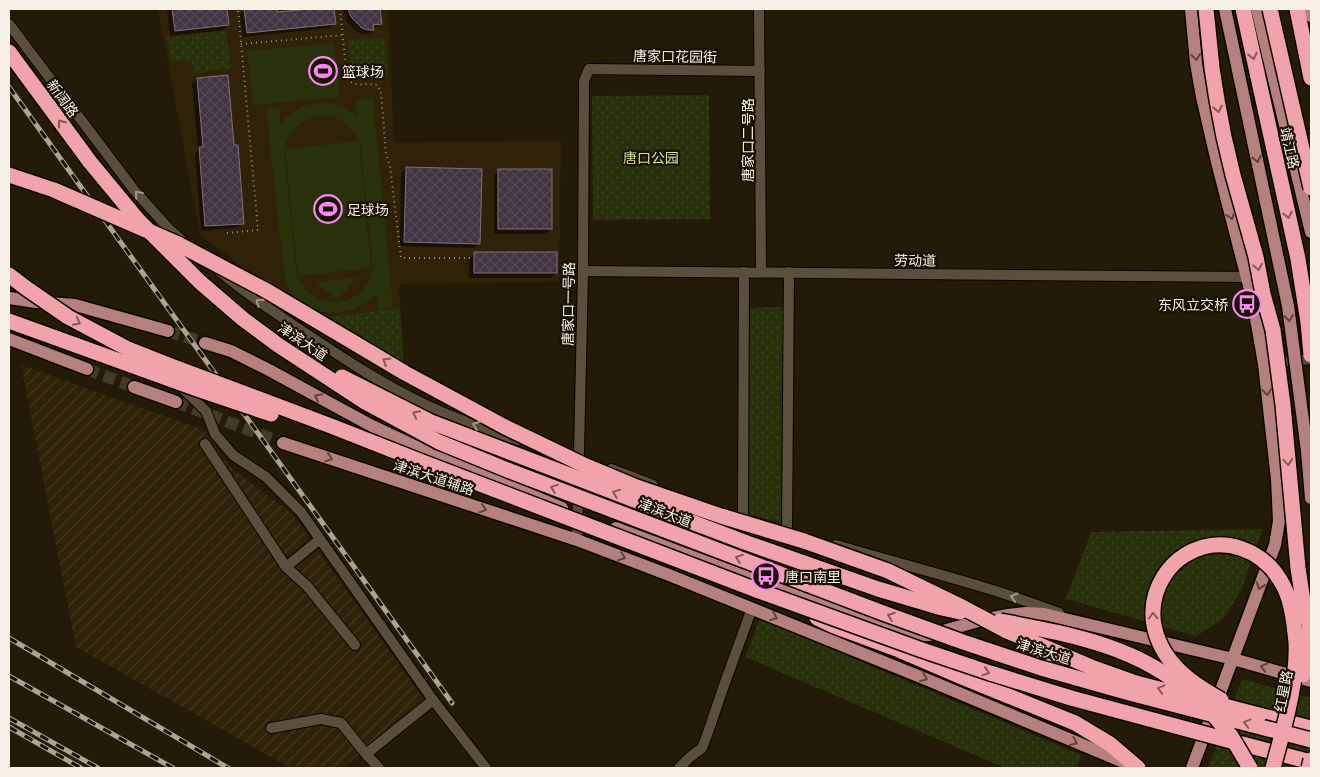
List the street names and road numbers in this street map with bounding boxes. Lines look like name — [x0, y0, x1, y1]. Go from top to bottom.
street label: 唐家口花园街 — [633, 47, 717, 65]
street label: 新阔路 — [44, 76, 82, 120]
street label: 唐家口二号路 — [739, 98, 756, 182]
street label: 靖江路 — [1277, 126, 1303, 170]
street label: 劳动道 — [894, 251, 936, 269]
street label: 唐家口一号路 — [559, 262, 577, 346]
street label: 津滨大道 — [275, 318, 331, 364]
street label: 津滨大道辅路 — [391, 456, 477, 498]
street label: 津滨大道 — [636, 494, 694, 530]
street label: 津滨大道 — [1015, 635, 1073, 667]
street label: 红星路 — [1271, 669, 1295, 713]

